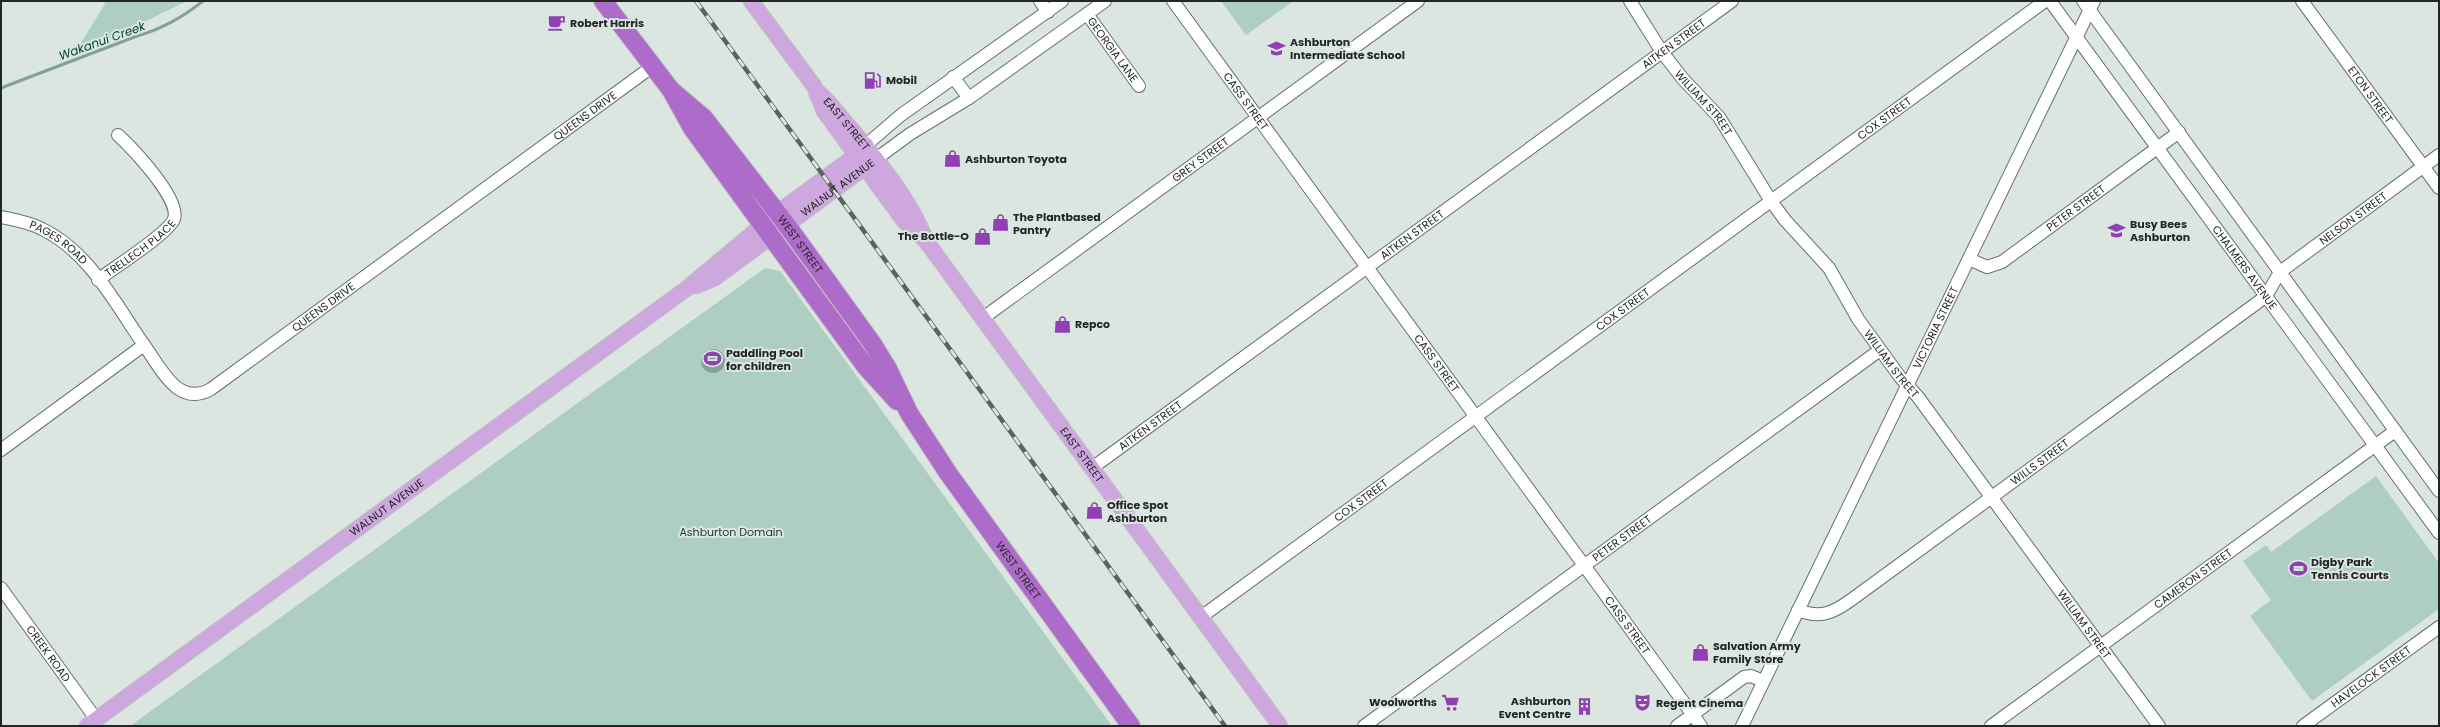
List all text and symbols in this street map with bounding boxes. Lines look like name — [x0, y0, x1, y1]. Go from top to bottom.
cafe icon: Robert Harris — [547, 13, 567, 33]
street label: GEORGIA LANE — [1084, 14, 1142, 85]
place label: Robert Harris — [570, 15, 644, 31]
street label: AITKEN STREET — [1638, 15, 1709, 72]
water label: Wakanui Creek — [56, 17, 148, 64]
place label: Ashburton Intermediate School — [1290, 34, 1405, 63]
school or university icon: Ashburton Intermediate School — [1267, 38, 1287, 58]
street label: ETON STREET — [2344, 63, 2397, 126]
street label: WILLIAM STREET — [1671, 67, 1736, 138]
street label: CASS STREET — [1219, 69, 1273, 134]
fuel station icon: Mobil — [863, 70, 883, 90]
place label: Mobil — [886, 72, 917, 88]
street label: QUEENS DRIVE — [550, 87, 620, 144]
street label: COX STREET — [1854, 93, 1915, 143]
street label: EAST STREET — [820, 94, 874, 154]
street label: GREY STREET — [1169, 133, 1232, 186]
shop icon: Ashburton Toyota — [942, 149, 962, 169]
place label: Ashburton Toyota — [965, 151, 1067, 167]
street label: WALNUT AVENUE — [797, 155, 878, 220]
street label: PETER STREET — [2043, 181, 2109, 235]
street label: NELSON STREET — [2316, 188, 2390, 249]
street label: AITKEN STREET — [1377, 206, 1447, 263]
place label: The Plantbased Pantry — [1013, 209, 1101, 238]
street label: WEST STREET — [774, 212, 827, 276]
shop icon: The Plantbased Pantry — [990, 213, 1010, 233]
street label: PAGES ROAD — [27, 216, 91, 268]
street label: TRELLECH PLACE — [101, 216, 179, 281]
place label: Busy Bees Ashburton — [2130, 216, 2190, 245]
school or university icon: Busy Bees Ashburton — [2107, 220, 2127, 240]
street label: CHALMERS AVENUE — [2209, 222, 2281, 313]
shop icon: The Bottle-O — [972, 226, 992, 246]
place label: The Bottle-O — [898, 228, 969, 244]
street label: QUEENS DRIVE — [288, 278, 358, 335]
street label: COX STREET — [1592, 284, 1653, 334]
street label: VICTORIA STREET — [1909, 284, 1962, 371]
shop icon: Repco — [1052, 314, 1072, 334]
place label: Repco — [1075, 316, 1110, 332]
street label: WILLIAM STREET — [1860, 327, 1923, 401]
street label: CASS STREET — [1410, 331, 1463, 395]
place label: Paddling Pool for children — [726, 345, 803, 374]
sports icon: Paddling Pool for children — [703, 349, 723, 369]
street label: AITKEN STREET — [1115, 397, 1185, 454]
street label: EAST STREET — [1056, 424, 1108, 486]
street label: WILLS STREET — [2007, 435, 2072, 489]
street label: WALNUT AVENUE — [346, 475, 427, 540]
street label: COX STREET — [1331, 475, 1391, 525]
place label: Office Spot Ashburton — [1107, 497, 1169, 526]
shop icon: Office Spot Ashburton — [1084, 501, 1104, 521]
street label: PETER STREET — [1589, 511, 1655, 565]
park label: Ashburton Domain — [679, 524, 783, 540]
street label: WEST STREET — [992, 538, 1045, 603]
street label: CAMERON STREET — [2150, 545, 2235, 613]
place label: Digby Park Tennis Courts — [2311, 554, 2389, 583]
sports icon: Digby Park Tennis Courts — [2288, 558, 2308, 578]
street label: WILLIAM STREET — [2054, 586, 2115, 662]
street label: CASS STREET — [1601, 593, 1654, 657]
street label: CREEK ROAD — [23, 622, 75, 685]
place label: Salvation Army Family Store — [1713, 638, 1801, 667]
shop icon: Salvation Army Family Store — [1690, 642, 1710, 662]
street label: HAVELOCK STREET — [2327, 642, 2414, 711]
supermarket icon: Woolworths — [1440, 692, 1460, 712]
place label: Ashburton Event Centre — [1499, 693, 1571, 722]
theatre icon: Regent Cinema — [1633, 693, 1653, 713]
place label: Woolworths — [1369, 694, 1437, 710]
place label: Regent Cinema — [1656, 695, 1743, 711]
building icon: Ashburton Event Centre — [1574, 697, 1594, 717]

